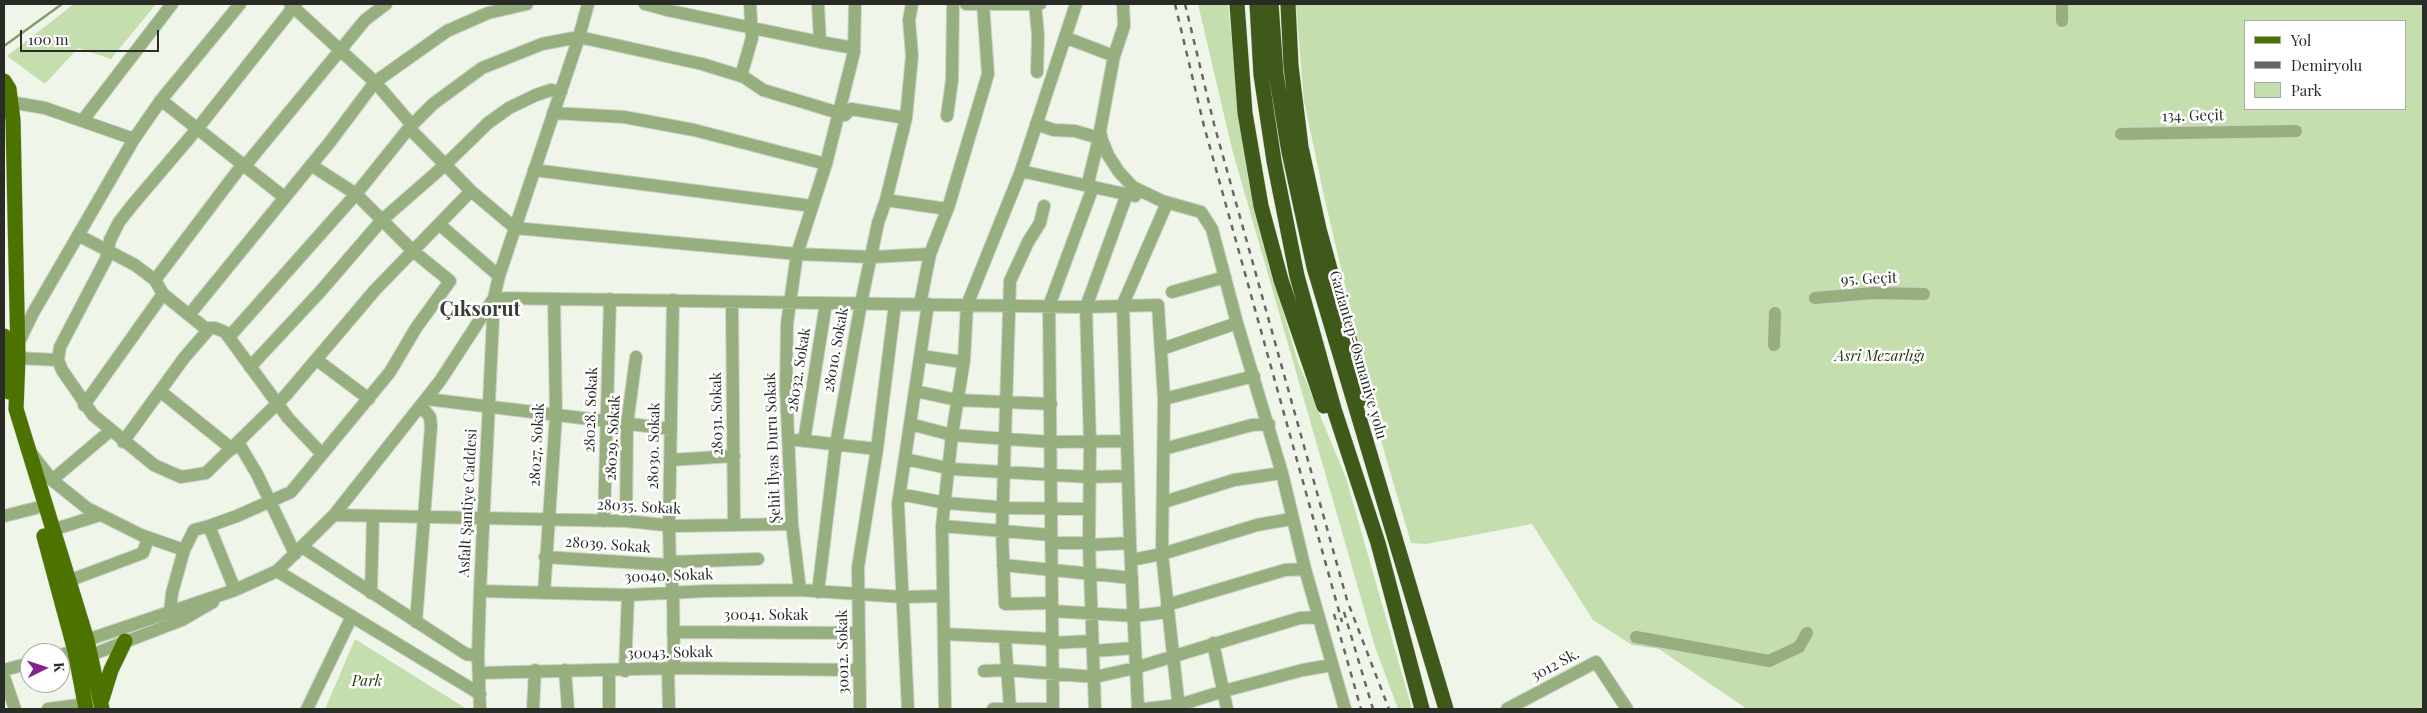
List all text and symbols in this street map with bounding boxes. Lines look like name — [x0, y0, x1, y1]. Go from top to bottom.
scale bar — [22, 20, 161, 52]
legend — [2244, 20, 2407, 110]
text: 100 m — [28, 29, 69, 49]
text: Yol — [2291, 30, 2311, 50]
text: Demiryolu — [2291, 55, 2362, 75]
text: Park — [2291, 80, 2322, 100]
street label: 134. Geçit — [2162, 106, 2224, 126]
street label: Gaziantep-Osmaniye yolu — [1325, 269, 1391, 441]
street label: 95. Geçit — [1840, 269, 1898, 289]
district label: Çıksorut — [439, 298, 521, 322]
street label: 28010. Sokak — [820, 306, 852, 394]
street label: 28032. Sokak — [783, 326, 815, 414]
park label: Asri Mezarlığı — [1835, 347, 1925, 365]
street label: 28028. Sokak — [580, 366, 602, 454]
street label: 28031. Sokak — [707, 372, 727, 456]
street label: Şehit İlyas Duru Sokak — [761, 372, 785, 524]
street label: 28029. Sokak — [602, 394, 624, 482]
street label: 28027. Sokak — [526, 402, 548, 488]
street label: 28030. Sokak — [644, 402, 664, 490]
street label: Asfalt Şantiye Caddesi — [455, 428, 481, 578]
street label: 28035. Sokak — [596, 496, 682, 518]
street label: 28039. Sokak — [565, 533, 651, 557]
street label: 30040. Sokak — [624, 565, 714, 587]
street label: 30041. Sokak — [723, 606, 809, 624]
street label: 30012. Sokak — [833, 609, 853, 695]
north arrow — [20, 643, 70, 693]
street label: 30043. Sokak — [627, 643, 713, 663]
street label: 3012 Sk. — [1528, 645, 1582, 685]
text: K — [50, 661, 69, 673]
park label: Park — [352, 672, 382, 690]

